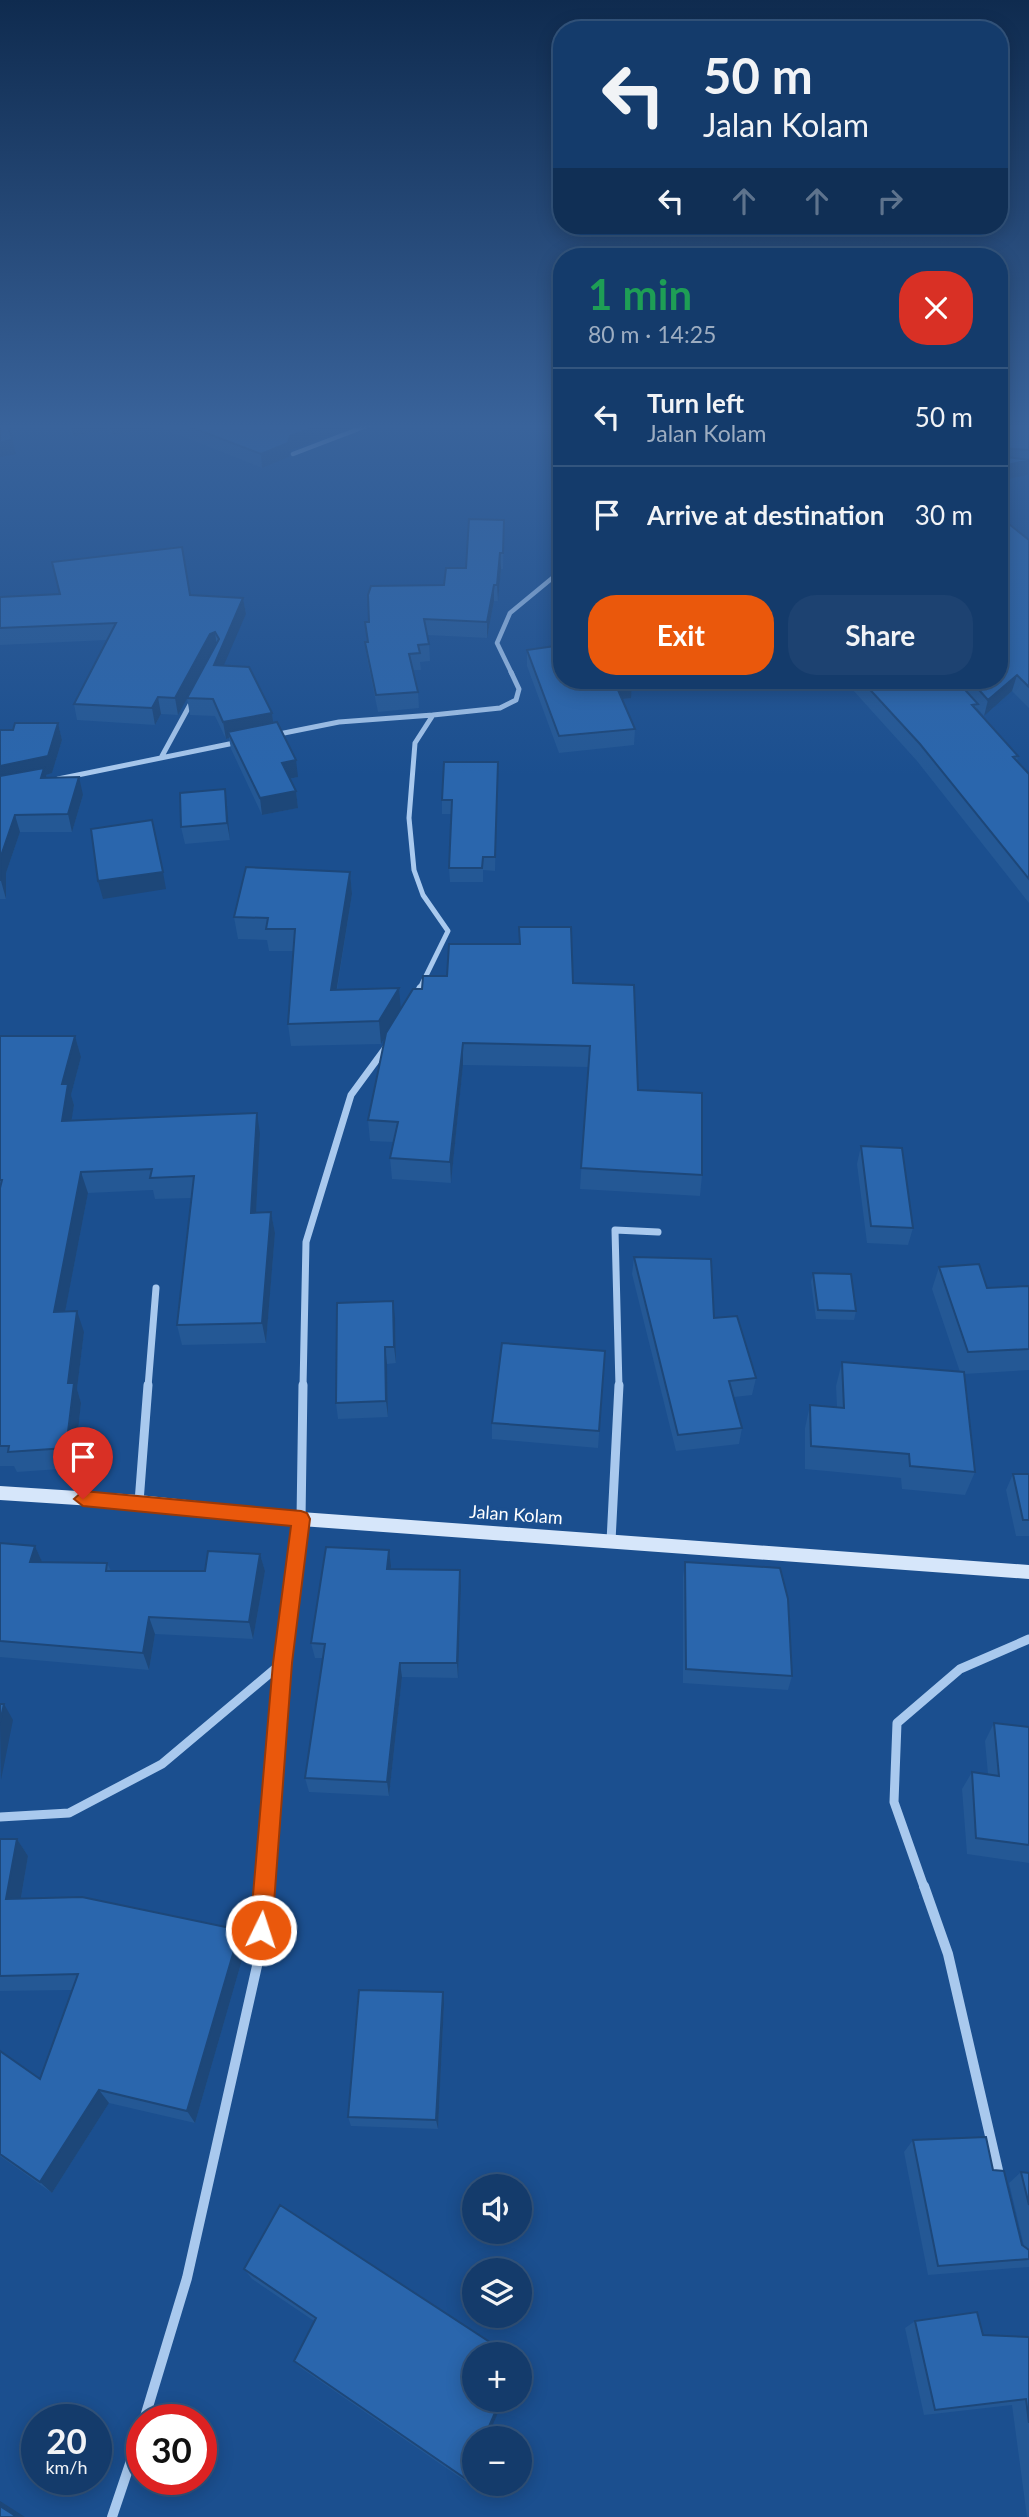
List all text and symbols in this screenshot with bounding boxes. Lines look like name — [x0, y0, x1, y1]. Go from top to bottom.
text: 50 m — [703, 46, 813, 104]
icon: left — [588, 49, 679, 140]
text: Jalan Kolam — [703, 105, 869, 144]
icon: left — [652, 182, 690, 220]
icon: ahead — [725, 182, 763, 220]
icon: ahead — [798, 182, 836, 220]
icon: right — [871, 182, 909, 220]
text: 1 min — [588, 269, 692, 319]
button: close — [899, 271, 973, 345]
text: 80 m · 14:25 — [588, 320, 716, 348]
text: Turn left — [647, 387, 744, 419]
icon: left — [588, 398, 626, 436]
text: 50 m — [915, 401, 973, 433]
text: Jalan Kolam — [647, 419, 766, 447]
icon: arrive — [588, 496, 626, 534]
text: Arrive at destination — [647, 499, 884, 531]
text: 30 m — [915, 499, 973, 531]
button: Exit — [588, 595, 774, 675]
button: Share — [788, 595, 973, 675]
pin — [53, 1427, 113, 1499]
icon: arrive — [64, 1438, 102, 1476]
street label: Jalan Kolam — [469, 1500, 563, 1528]
position arrow — [224, 1893, 298, 1967]
map controls — [462, 2174, 532, 2496]
button: sound — [462, 2174, 532, 2244]
button: layers — [462, 2258, 532, 2328]
button: + — [462, 2342, 532, 2412]
speed limit sign: 30 — [126, 2404, 217, 2495]
text: 20 — [46, 2419, 87, 2461]
button: − — [462, 2426, 532, 2496]
text: km/h — [45, 2456, 88, 2478]

